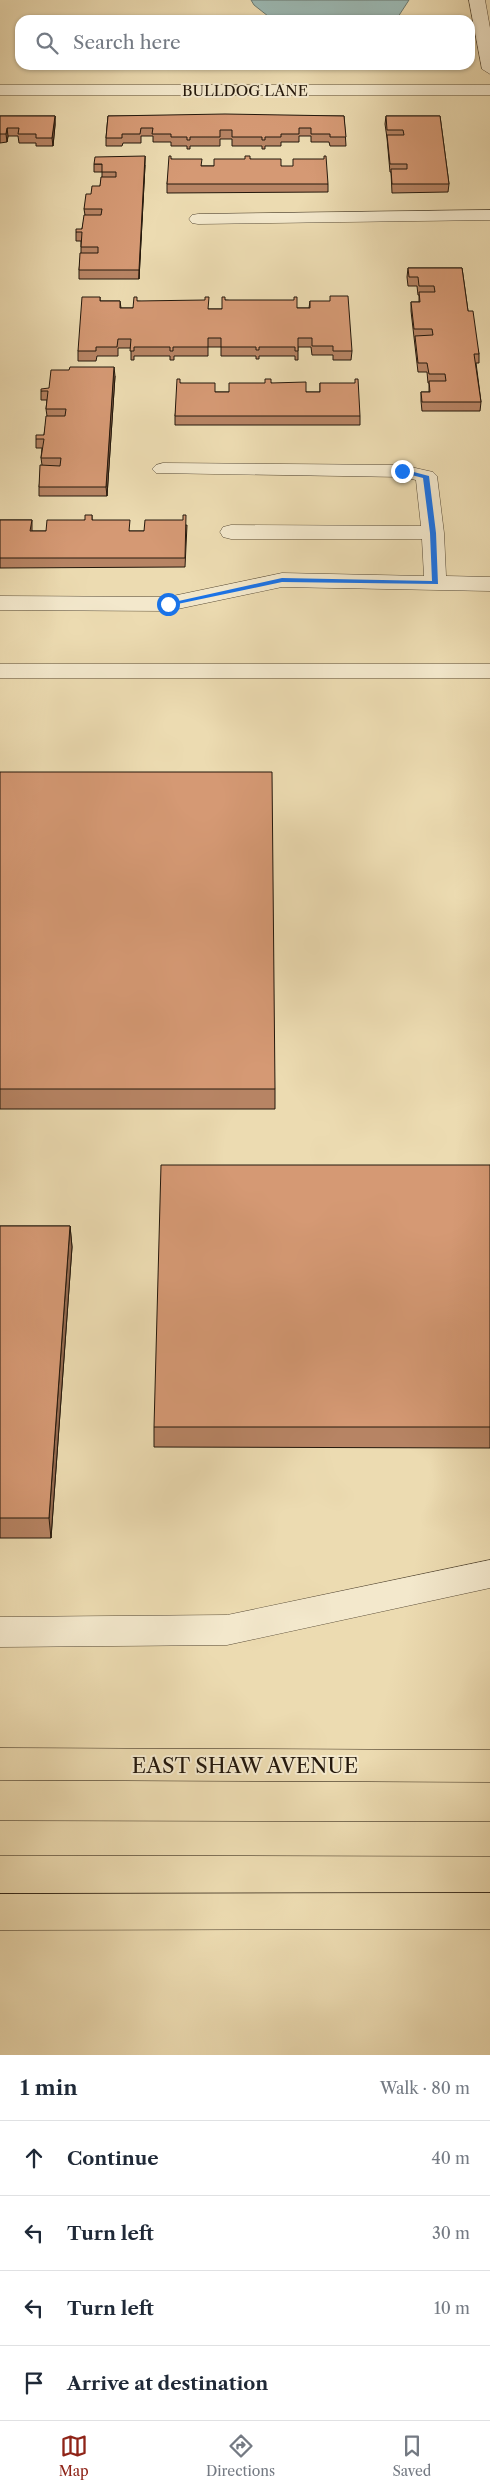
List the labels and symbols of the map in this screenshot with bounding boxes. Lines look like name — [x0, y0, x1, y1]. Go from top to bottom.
street label: BULLDOG LANE — [182, 81, 308, 100]
route end — [391, 460, 414, 483]
route start — [157, 593, 180, 616]
street label: EAST SHAW AVENUE — [132, 1753, 358, 1778]

